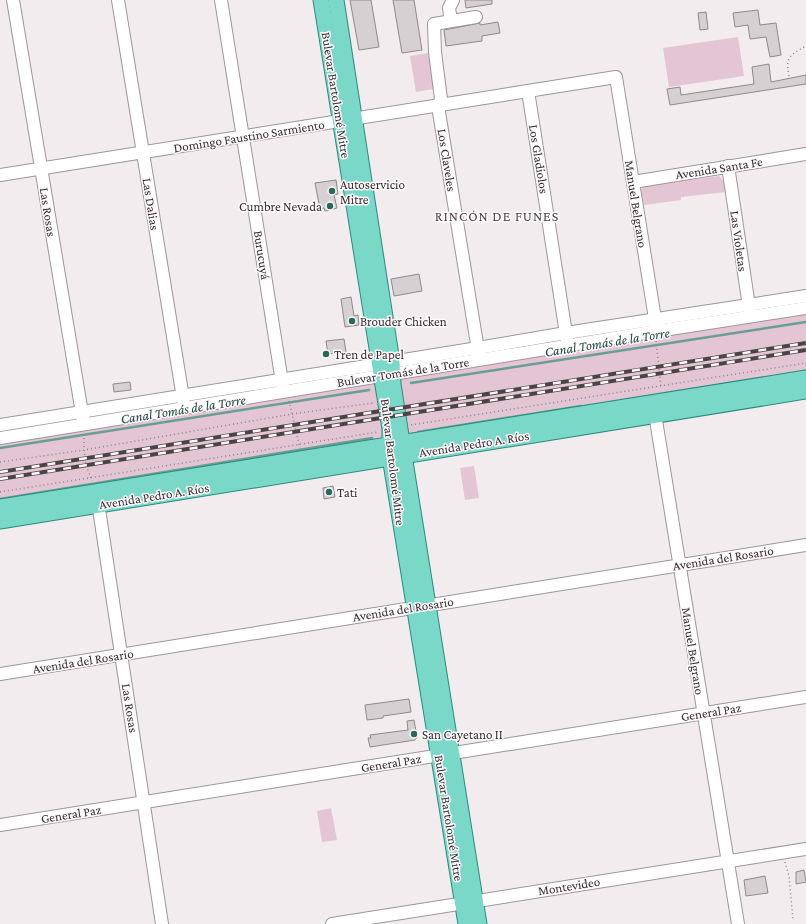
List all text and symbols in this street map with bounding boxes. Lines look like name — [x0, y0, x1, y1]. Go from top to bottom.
street label: Bulevar Bartolomé Mitre — [319, 31, 353, 159]
street label: Domingo Faustino Sarmiento — [172, 117, 326, 155]
street label: Los Gladiolos — [526, 123, 552, 195]
street label: Los Claveles — [435, 128, 459, 192]
street label: Avenida Santa Fe — [674, 154, 764, 182]
street label: Manuel Belgrano — [622, 159, 650, 249]
street label: Las Dalias — [139, 177, 163, 231]
place label: Autoservicio Mitre — [340, 177, 405, 207]
street label: Las Rosas — [37, 186, 59, 238]
marker: Autoservicio Mitre — [327, 186, 337, 196]
place label: Cumbre Nevada — [239, 199, 322, 214]
marker: Cumbre Nevada — [325, 201, 335, 211]
district label: RINCÓN DE FUNES — [435, 208, 559, 224]
street label: Las Violetas — [727, 209, 751, 273]
street label: Burucuyá — [251, 229, 273, 281]
place label: Brouder Chicken — [360, 314, 447, 329]
marker: Brouder Chicken — [347, 316, 357, 326]
water label: Canal Tomás de la Torre — [543, 324, 671, 360]
place label: Tren de Papel — [334, 347, 404, 362]
marker: Tren de Papel — [321, 349, 331, 359]
street label: Bulevar Tomás de la Torre — [336, 354, 470, 390]
water label: Canal Tomás de la Torre — [119, 391, 247, 427]
street label: Bulevar Bartolomé Mitre — [378, 398, 408, 526]
street label: Avenida Pedro A. Ríos — [418, 428, 530, 460]
street label: Avenida Pedro A. Ríos — [98, 480, 210, 512]
place label: Tati — [337, 485, 358, 500]
marker: Tati — [324, 487, 334, 497]
street label: Avenida del Rosario — [672, 543, 774, 573]
street label: Avenida del Rosario — [352, 594, 454, 624]
street label: Manuel Belgrano — [679, 606, 707, 696]
street label: Avenida del Rosario — [32, 646, 134, 676]
street label: Las Rosas — [119, 682, 141, 734]
street label: General Paz — [680, 700, 743, 724]
place label: San Cayetano II — [422, 727, 503, 742]
marker: San Cayetano II — [409, 729, 419, 739]
street label: General Paz — [360, 751, 423, 775]
street label: Bulevar Bartolomé Mitre — [432, 754, 466, 882]
street label: General Paz — [40, 802, 103, 826]
street label: Montevideo — [537, 874, 601, 898]

